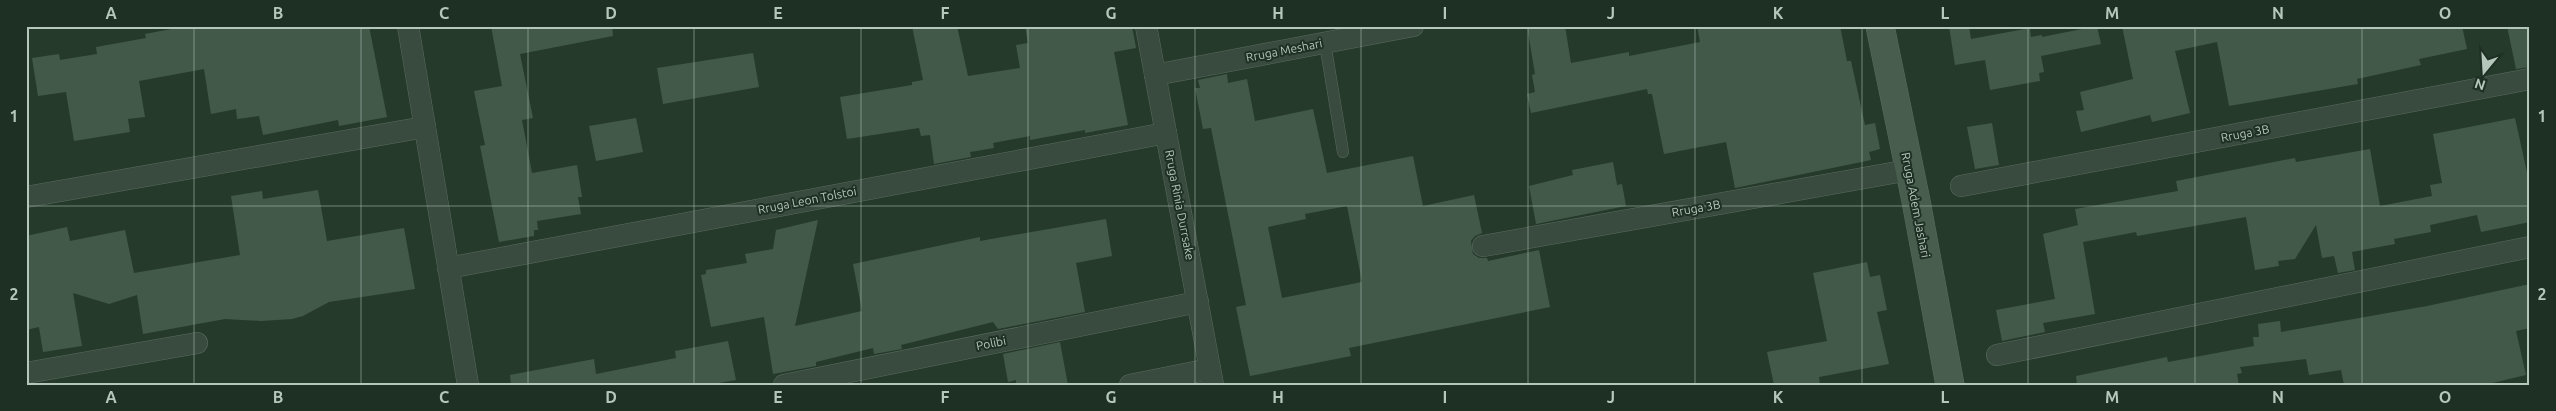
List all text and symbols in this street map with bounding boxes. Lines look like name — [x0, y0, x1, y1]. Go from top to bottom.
text: A — [105, 4, 117, 22]
text: B — [273, 4, 283, 22]
text: C — [439, 4, 449, 22]
text: D — [605, 4, 617, 22]
text: E — [773, 4, 783, 22]
text: F — [941, 4, 950, 22]
text: G — [1105, 4, 1117, 22]
text: H — [1272, 4, 1284, 22]
text: I — [1443, 4, 1447, 22]
text: J — [1607, 4, 1615, 22]
text: K — [1773, 4, 1784, 22]
text: L — [1941, 4, 1950, 22]
text: M — [2105, 4, 2119, 22]
text: N — [2272, 4, 2284, 22]
text: O — [2439, 4, 2451, 22]
street label: Rruga Meshari — [1245, 36, 1323, 64]
north arrow — [2458, 48, 2508, 98]
text: N — [2473, 75, 2487, 94]
text: 1 — [9, 107, 19, 125]
text: 1 — [2537, 107, 2547, 125]
street label: Rruga 3B — [2220, 122, 2270, 144]
street label: Rruga Rinia Durrsake — [1163, 149, 1197, 261]
street label: Rruga Adem Jashari — [1899, 151, 1933, 259]
street label: Rruga Leon Tolstoi — [757, 184, 857, 216]
street label: Rruga 3B — [1671, 197, 1721, 219]
text: 2 — [9, 285, 19, 303]
text: 2 — [2537, 285, 2547, 303]
street label: Polibi — [975, 334, 1007, 352]
text: A — [105, 388, 117, 406]
text: B — [273, 388, 283, 406]
text: C — [439, 388, 449, 406]
text: D — [605, 388, 617, 406]
text: E — [773, 388, 783, 406]
text: F — [941, 388, 950, 406]
text: G — [1105, 388, 1117, 406]
text: H — [1272, 388, 1284, 406]
text: I — [1443, 388, 1447, 406]
text: J — [1607, 388, 1615, 406]
text: K — [1773, 388, 1784, 406]
text: L — [1941, 388, 1950, 406]
text: M — [2105, 388, 2119, 406]
text: N — [2272, 388, 2284, 406]
text: O — [2439, 388, 2451, 406]

